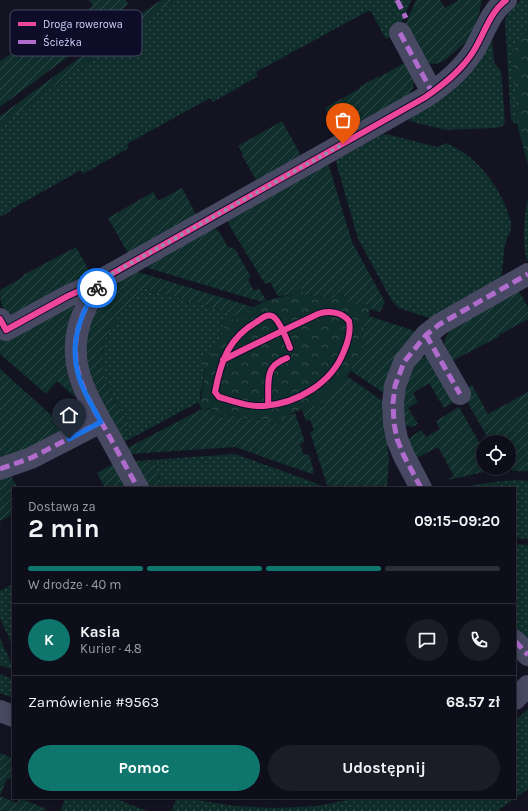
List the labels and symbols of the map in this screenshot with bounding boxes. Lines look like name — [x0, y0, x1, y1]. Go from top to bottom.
legend — [10, 10, 142, 56]
text: Droga rowerowa — [43, 18, 123, 31]
text: Ścieżka — [43, 34, 82, 49]
pin — [326, 103, 360, 144]
courier — [77, 268, 117, 308]
pin — [52, 398, 86, 439]

